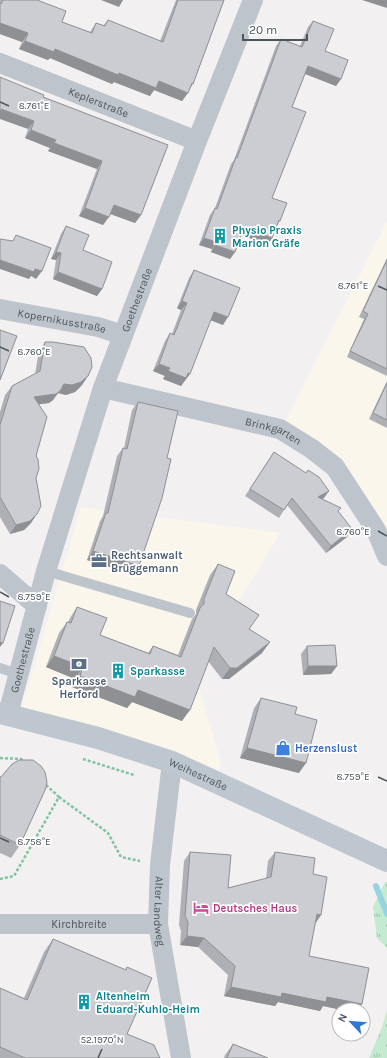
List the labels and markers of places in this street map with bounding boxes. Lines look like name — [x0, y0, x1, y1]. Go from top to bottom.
place label: Physio Praxis Marion Gräfe — [232, 224, 302, 250]
building icon: Physio Praxis Marion Gräfe — [211, 227, 229, 245]
place label: Rechtsanwalt Brüggemann — [111, 549, 183, 575]
office icon: Rechtsanwalt Brüggemann — [90, 552, 108, 570]
bank icon: Sparkasse Herford — [70, 655, 88, 673]
building icon: Sparkasse — [109, 662, 127, 680]
place label: Sparkasse — [130, 665, 185, 678]
place label: Sparkasse Herford — [52, 675, 107, 701]
shop icon: Herzenslust — [274, 739, 292, 757]
place label: Herzenslust — [295, 742, 358, 755]
hotel icon: Deutsches Haus — [192, 899, 210, 917]
place label: Deutsches Haus — [213, 902, 298, 915]
place label: Altenheim Eduard-Kuhlo-Heim — [96, 990, 200, 1016]
building icon: Altenheim Eduard-Kuhlo-Heim — [75, 993, 93, 1011]

